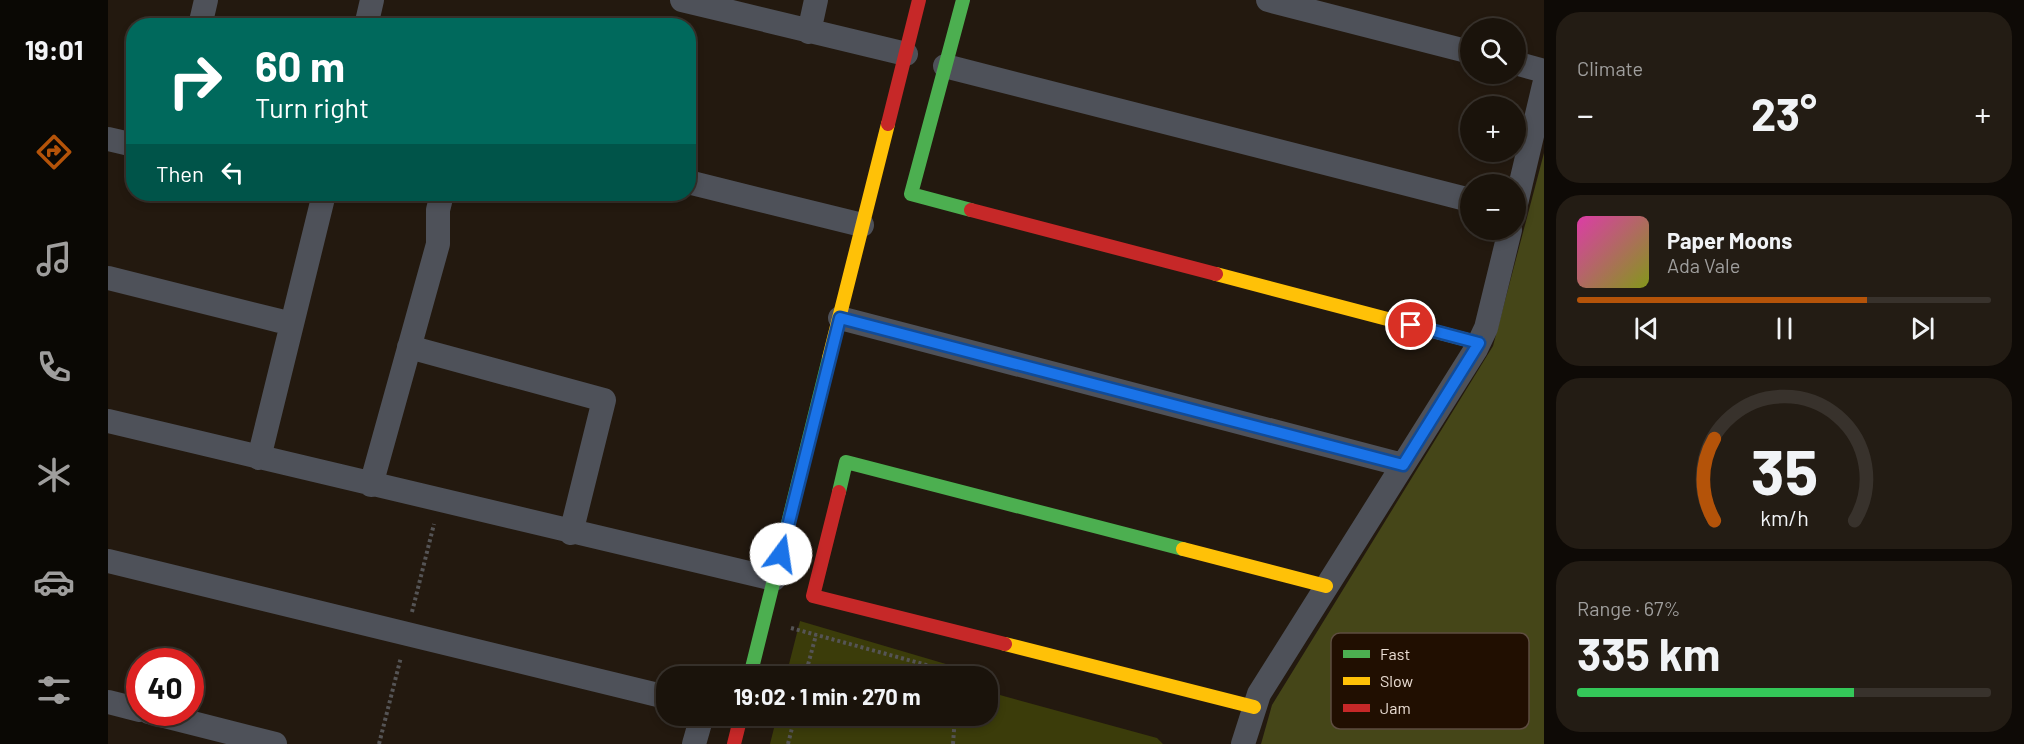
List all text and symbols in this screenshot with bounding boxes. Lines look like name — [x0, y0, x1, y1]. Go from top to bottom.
map controls — [1460, 18, 1526, 240]
button: search — [1460, 18, 1526, 84]
text: 19:01 — [25, 33, 83, 65]
text: 60 m — [255, 40, 345, 90]
icon: right — [156, 42, 234, 120]
text: Climate — [1577, 56, 1643, 80]
text: 23° — [1751, 86, 1817, 140]
text: Turn right — [255, 91, 369, 123]
text: − — [1577, 94, 1594, 134]
text: + — [1974, 94, 1991, 134]
button: + — [1460, 96, 1526, 162]
icon: directions — [33, 131, 75, 173]
icon: left — [216, 156, 249, 189]
text: Then — [156, 160, 204, 186]
button: − — [1460, 174, 1526, 240]
text: Paper Moons — [1667, 227, 1792, 253]
icon: music — [33, 238, 75, 280]
text: Ada Vale — [1667, 253, 1740, 277]
pin — [1385, 299, 1436, 350]
icon: arrive — [1394, 308, 1427, 341]
icon: previous — [1630, 312, 1663, 345]
icon: pause — [1768, 312, 1801, 345]
icon: next — [1906, 312, 1939, 345]
icon: phone — [33, 346, 75, 388]
text: 35 — [1750, 433, 1818, 507]
icon: climate — [33, 454, 75, 496]
text: km/h — [1760, 505, 1808, 530]
position arrow — [749, 522, 813, 586]
icon: car — [33, 561, 75, 603]
text: Range · 67% — [1577, 596, 1681, 620]
text: 335 km — [1577, 626, 1720, 680]
legend — [1331, 633, 1529, 729]
text: Fast — [1380, 644, 1410, 663]
speed limit sign: 40 — [126, 648, 204, 726]
icon: filters — [33, 669, 75, 711]
text: Slow — [1380, 671, 1413, 690]
text: 19:02 · 1 min · 270 m — [733, 683, 921, 709]
text: Jam — [1380, 698, 1411, 717]

